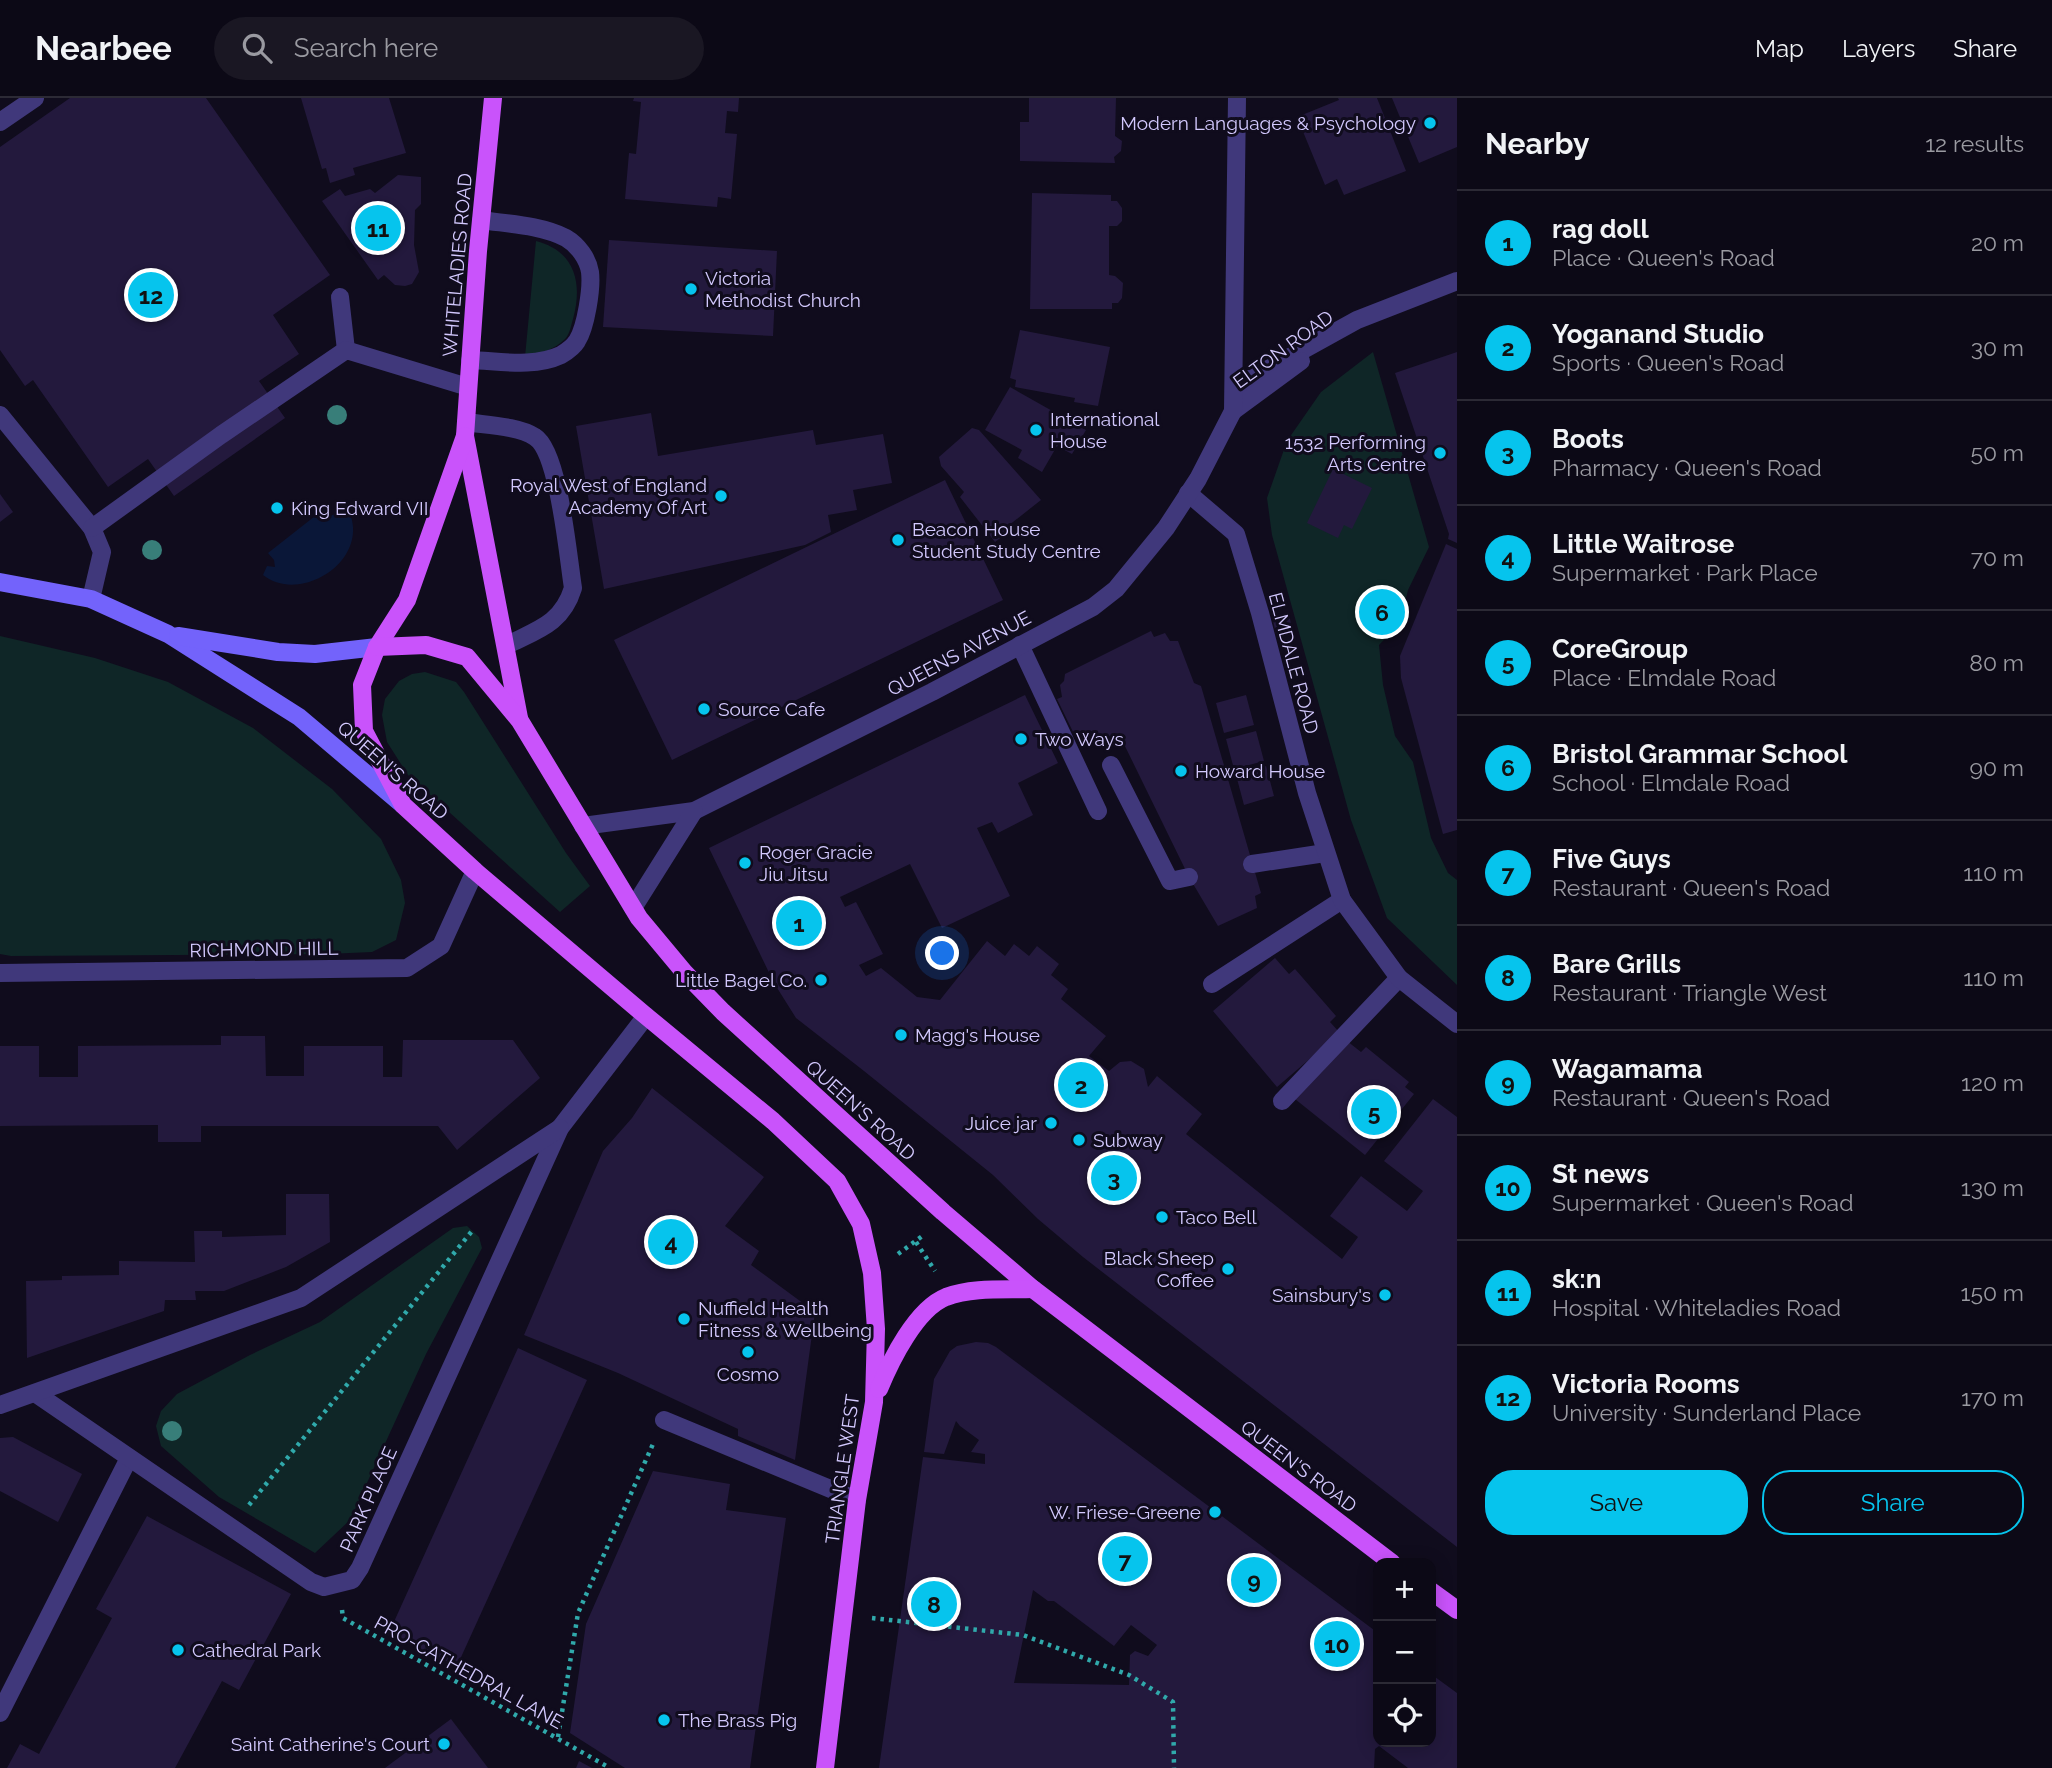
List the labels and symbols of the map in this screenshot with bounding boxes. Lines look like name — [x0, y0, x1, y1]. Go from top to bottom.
place label: Modern Languages & Psychology — [1120, 112, 1416, 134]
marker: Modern Languages & Psychology — [1422, 115, 1438, 131]
street label: WHITELADIES ROAD — [438, 172, 476, 358]
pin: 11 — [355, 202, 401, 254]
place label: Victoria Methodist Church — [705, 267, 861, 311]
pin: 12 — [128, 269, 174, 321]
marker: Victoria Methodist Church — [683, 281, 699, 297]
street label: ELTON ROAD — [1229, 305, 1337, 393]
place label: International House — [1050, 408, 1160, 452]
marker: International House — [1028, 422, 1044, 438]
place label: 1532 Performing Arts Centre — [1285, 431, 1426, 475]
marker: 1532 Performing Arts Centre — [1432, 445, 1448, 461]
place label: Royal West of England Academy Of Art — [510, 474, 708, 518]
marker: Royal West of England Academy Of Art — [713, 488, 729, 504]
place label: King Edward VII — [291, 497, 428, 519]
marker: King Edward VII — [269, 500, 285, 516]
place label: Beacon House Student Study Centre — [912, 518, 1101, 562]
marker: Beacon House Student Study Centre — [890, 532, 906, 548]
pin: 6 — [1359, 586, 1405, 638]
street label: ELMDALE ROAD — [1265, 590, 1323, 736]
street label: QUEENS AVENUE — [884, 606, 1034, 700]
place label: Source Cafe — [718, 698, 825, 720]
marker: Source Cafe — [696, 701, 712, 717]
street label: QUEEN'S ROAD — [333, 716, 453, 824]
place label: Two Ways — [1035, 728, 1124, 750]
marker: Two Ways — [1013, 731, 1029, 747]
place label: Howard House — [1195, 760, 1325, 782]
marker: Howard House — [1173, 763, 1189, 779]
place label: Roger Gracie Jiu Jitsu — [759, 841, 873, 885]
marker: Roger Gracie Jiu Jitsu — [737, 855, 753, 871]
pin: 1 — [776, 897, 822, 949]
your location — [925, 936, 959, 970]
street label: RICHMOND HILL — [189, 937, 339, 961]
place label: Little Bagel Co. — [675, 969, 807, 991]
marker: Little Bagel Co. — [813, 972, 829, 988]
place label: Magg's House — [915, 1024, 1040, 1046]
marker: Magg's House — [893, 1027, 909, 1043]
street label: QUEEN'S ROAD — [802, 1055, 920, 1165]
pin: 2 — [1058, 1059, 1104, 1111]
pin: 5 — [1351, 1086, 1397, 1138]
place label: Juice jar — [965, 1112, 1037, 1134]
marker: Juice jar — [1043, 1115, 1059, 1131]
place label: Subway — [1093, 1129, 1163, 1151]
marker: Subway — [1071, 1132, 1087, 1148]
pin: 3 — [1091, 1152, 1137, 1204]
place label: Taco Bell — [1176, 1206, 1257, 1228]
marker: Taco Bell — [1154, 1209, 1170, 1225]
pin: 4 — [648, 1216, 694, 1268]
place label: Black Sheep Coffee — [1104, 1247, 1214, 1291]
marker: Black Sheep Coffee — [1220, 1261, 1236, 1277]
place label: Sainsbury's — [1272, 1284, 1371, 1306]
marker: Sainsbury's — [1377, 1287, 1393, 1303]
place label: Nuffield Health Fitness & Wellbeing — [698, 1297, 872, 1341]
marker: Nuffield Health Fitness & Wellbeing — [676, 1311, 692, 1327]
marker: Cosmo — [740, 1344, 756, 1360]
place label: Cosmo — [717, 1363, 779, 1385]
street label: TRIANGLE WEST — [821, 1392, 863, 1545]
street label: QUEEN'S ROAD — [1237, 1415, 1361, 1517]
street label: PARK PLACE — [335, 1443, 401, 1555]
place label: W. Friese-Greene — [1049, 1501, 1201, 1523]
marker: W. Friese-Greene — [1207, 1504, 1223, 1520]
pin: 7 — [1102, 1533, 1148, 1585]
pin: 9 — [1231, 1554, 1277, 1606]
pin: 8 — [911, 1578, 957, 1630]
street label: PRO-CATHEDRAL LANE — [371, 1611, 567, 1733]
pin: 10 — [1314, 1618, 1360, 1670]
place label: Cathedral Park — [192, 1639, 321, 1661]
marker: Cathedral Park — [170, 1642, 186, 1658]
place label: The Brass Pig — [678, 1709, 797, 1731]
marker: The Brass Pig — [656, 1712, 672, 1728]
place label: Saint Catherine's Court — [231, 1733, 431, 1755]
marker: Saint Catherine's Court — [436, 1736, 452, 1752]

